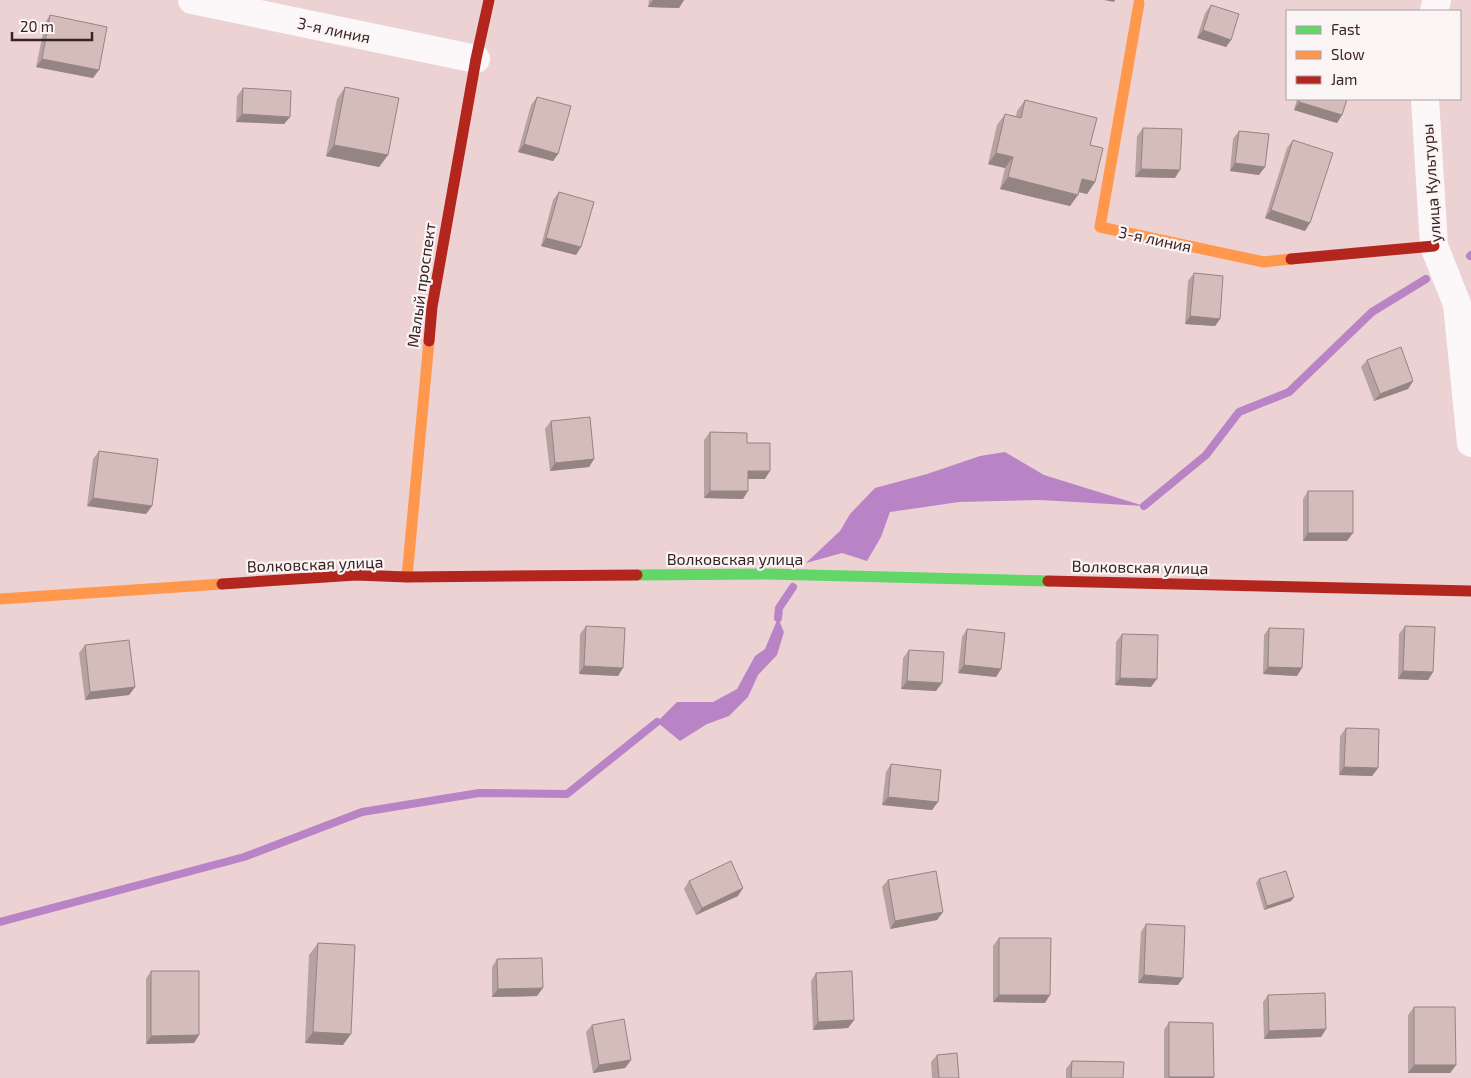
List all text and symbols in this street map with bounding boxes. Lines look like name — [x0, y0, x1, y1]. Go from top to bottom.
scale bar — [12, 10, 92, 42]
legend — [1286, 10, 1461, 100]
street label: 3-я линия — [296, 13, 372, 47]
text: 20 m — [20, 17, 54, 35]
text: Fast — [1331, 20, 1361, 38]
text: Slow — [1331, 45, 1365, 63]
text: Jam — [1331, 70, 1357, 88]
street label: улица Культуры — [1417, 123, 1445, 243]
street label: Малый проспект — [402, 221, 439, 349]
street label: 3-я линия — [1117, 222, 1193, 256]
street label: Волковская улица — [667, 549, 803, 569]
street label: Волковская улица — [246, 552, 384, 576]
street label: Волковская улица — [1072, 556, 1208, 578]

